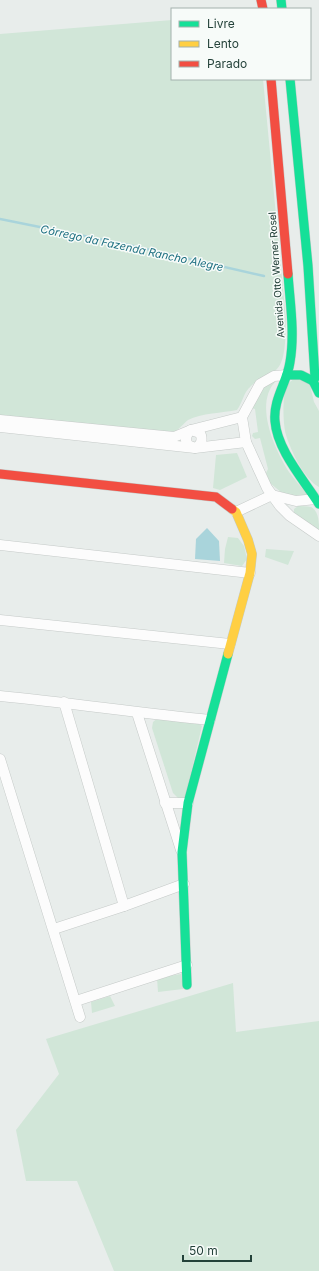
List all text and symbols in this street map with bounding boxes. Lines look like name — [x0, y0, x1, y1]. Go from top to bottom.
legend — [171, 8, 311, 80]
text: Livre — [207, 16, 235, 31]
text: Lento — [207, 36, 239, 51]
text: Parado — [207, 56, 247, 71]
street label: Avenida Otto Werner Rosel — [266, 212, 286, 338]
water label: Córrego da Fazenda Rancho Alegre — [39, 222, 225, 274]
scale bar — [183, 1237, 251, 1263]
text: 50 m — [189, 1243, 218, 1258]

